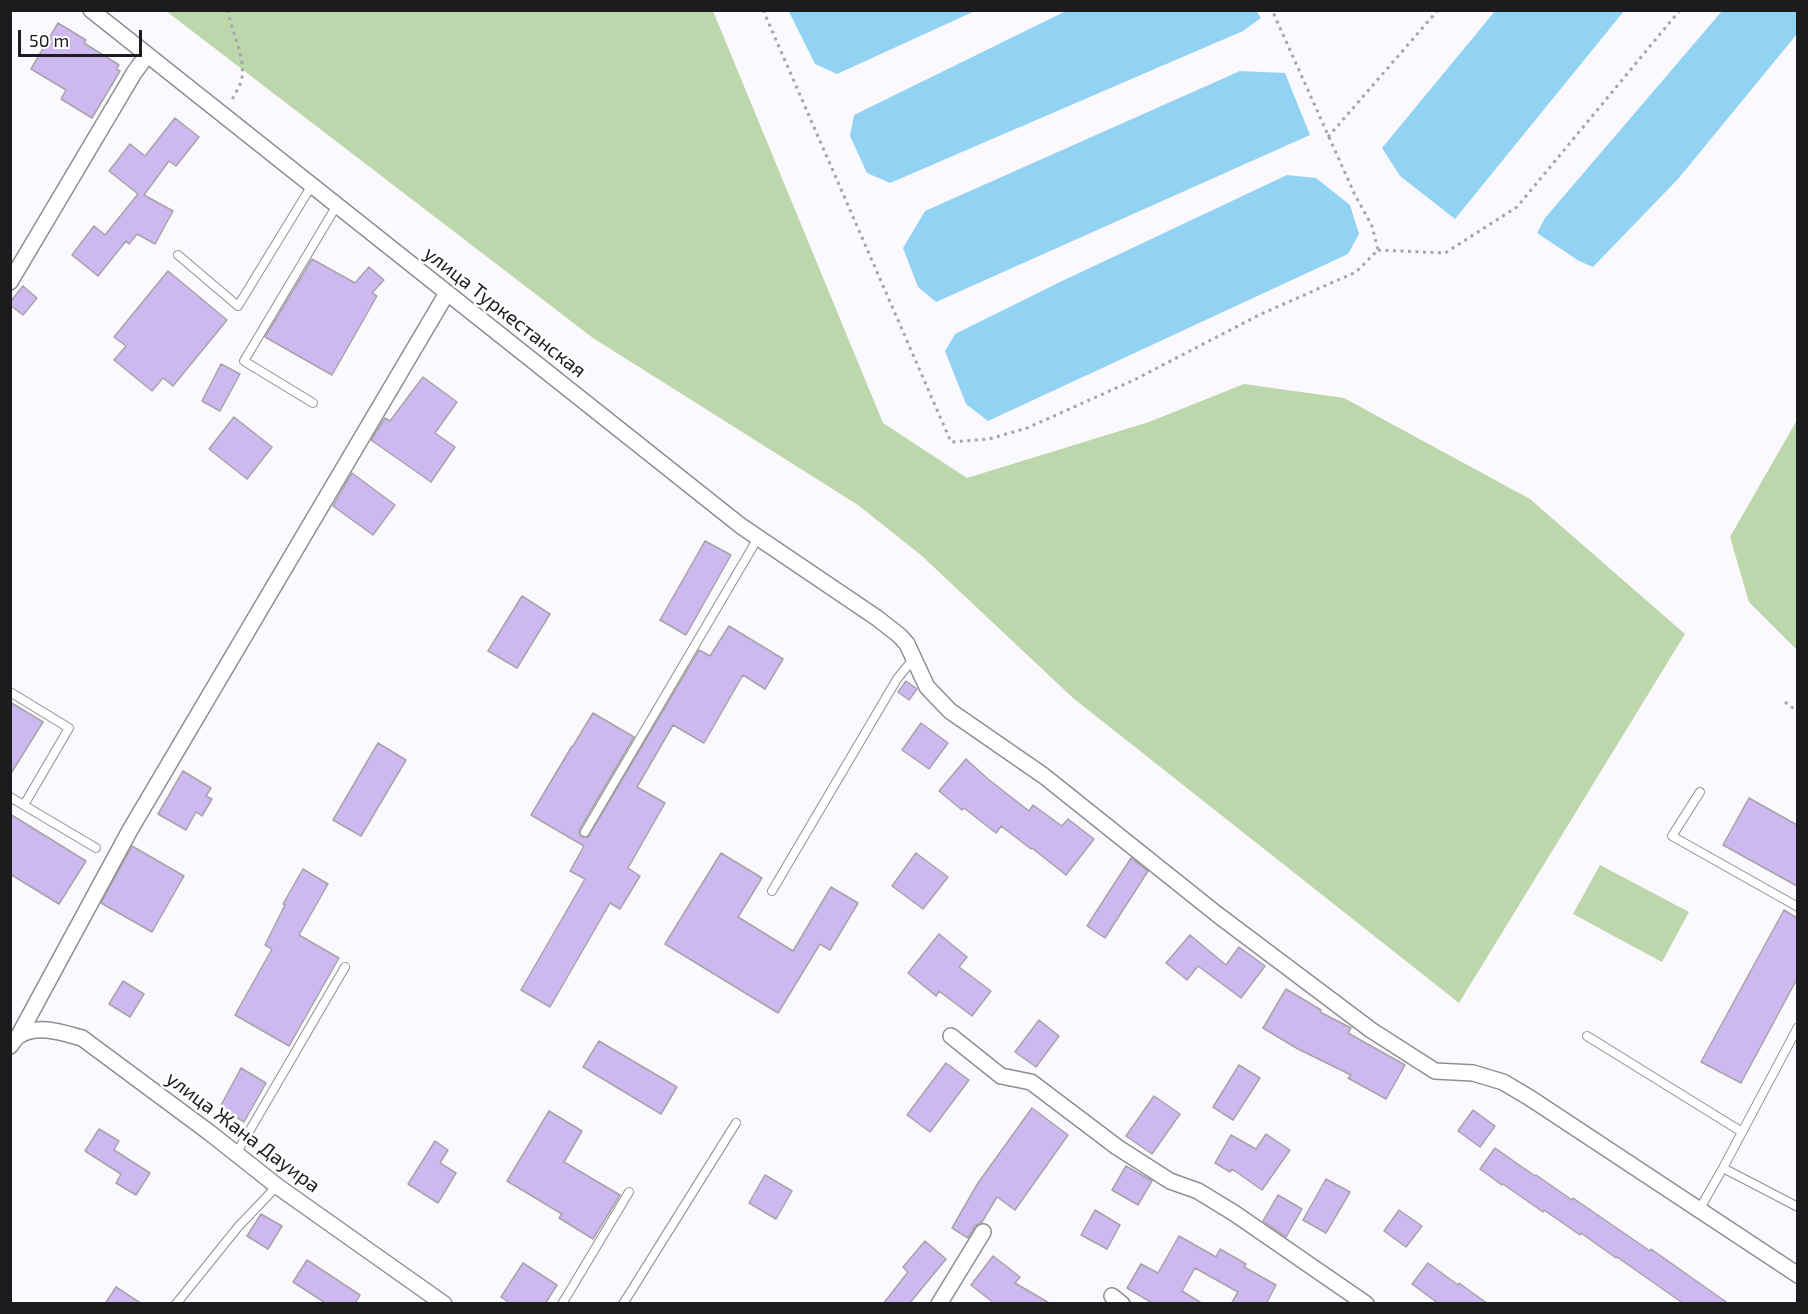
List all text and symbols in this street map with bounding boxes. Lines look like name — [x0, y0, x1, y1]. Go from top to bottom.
scale bar — [21, 18, 146, 56]
text: 50 m — [29, 29, 69, 51]
street label: улица Туркестанская — [419, 241, 591, 383]
street label: улица Жана Дауира — [161, 1066, 325, 1198]

